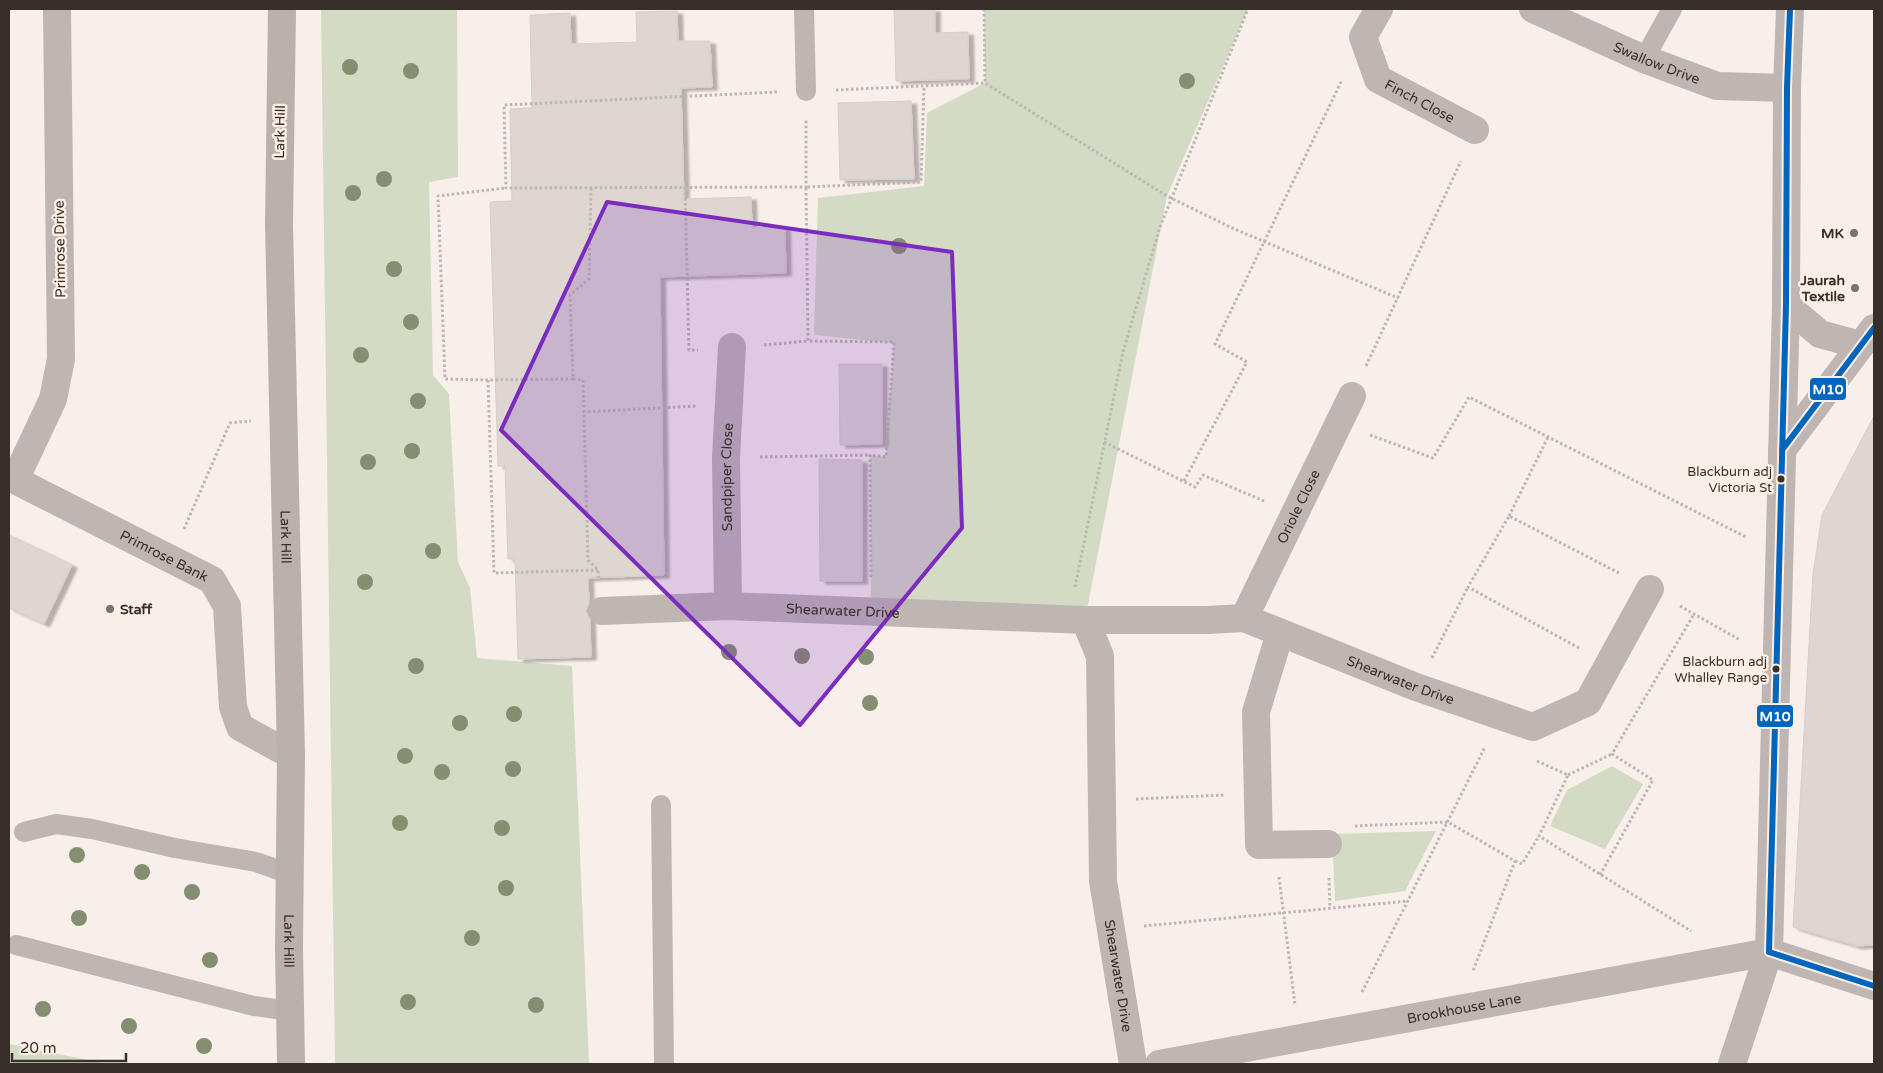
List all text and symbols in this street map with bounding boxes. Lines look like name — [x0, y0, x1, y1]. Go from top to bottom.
street label: Swallow Drive — [1611, 38, 1702, 88]
street label: Finch Close — [1382, 76, 1458, 126]
street label: Lark Hill — [271, 105, 289, 159]
street label: Primrose Drive — [51, 200, 69, 298]
place label: MK — [1821, 225, 1845, 242]
marker: MK — [1848, 227, 1860, 239]
place label: Jaurah Textile — [1799, 272, 1845, 305]
marker: Jaurah Textile — [1849, 282, 1861, 294]
line badge: M10 — [1809, 377, 1847, 401]
text: M10 — [1812, 381, 1844, 398]
street label: Sandpiper Close — [717, 422, 736, 531]
place label: Blackburn adj Victoria St — [1687, 464, 1772, 496]
street label: Oriole Close — [1273, 467, 1323, 546]
marker: Blackburn adj Victoria St — [1776, 474, 1786, 484]
street label: Lark Hill — [277, 510, 295, 564]
street label: Primrose Bank — [117, 526, 211, 585]
street label: Shearwater Drive — [786, 600, 900, 621]
place label: Staff — [120, 601, 153, 618]
marker: Staff — [104, 603, 116, 615]
street label: Shearwater Drive — [1345, 652, 1457, 708]
place label: Blackburn adj Whalley Range — [1674, 654, 1767, 686]
marker: Blackburn adj Whalley Range — [1771, 664, 1781, 674]
line badge: M10 — [1756, 704, 1794, 728]
text: M10 — [1759, 708, 1791, 725]
street label: Lark Hill — [280, 914, 298, 968]
street label: Shearwater Drive — [1101, 918, 1136, 1033]
street label: Brookhouse Lane — [1405, 989, 1522, 1027]
scale bar — [12, 1030, 126, 1062]
text: 20 m — [20, 1039, 57, 1057]

